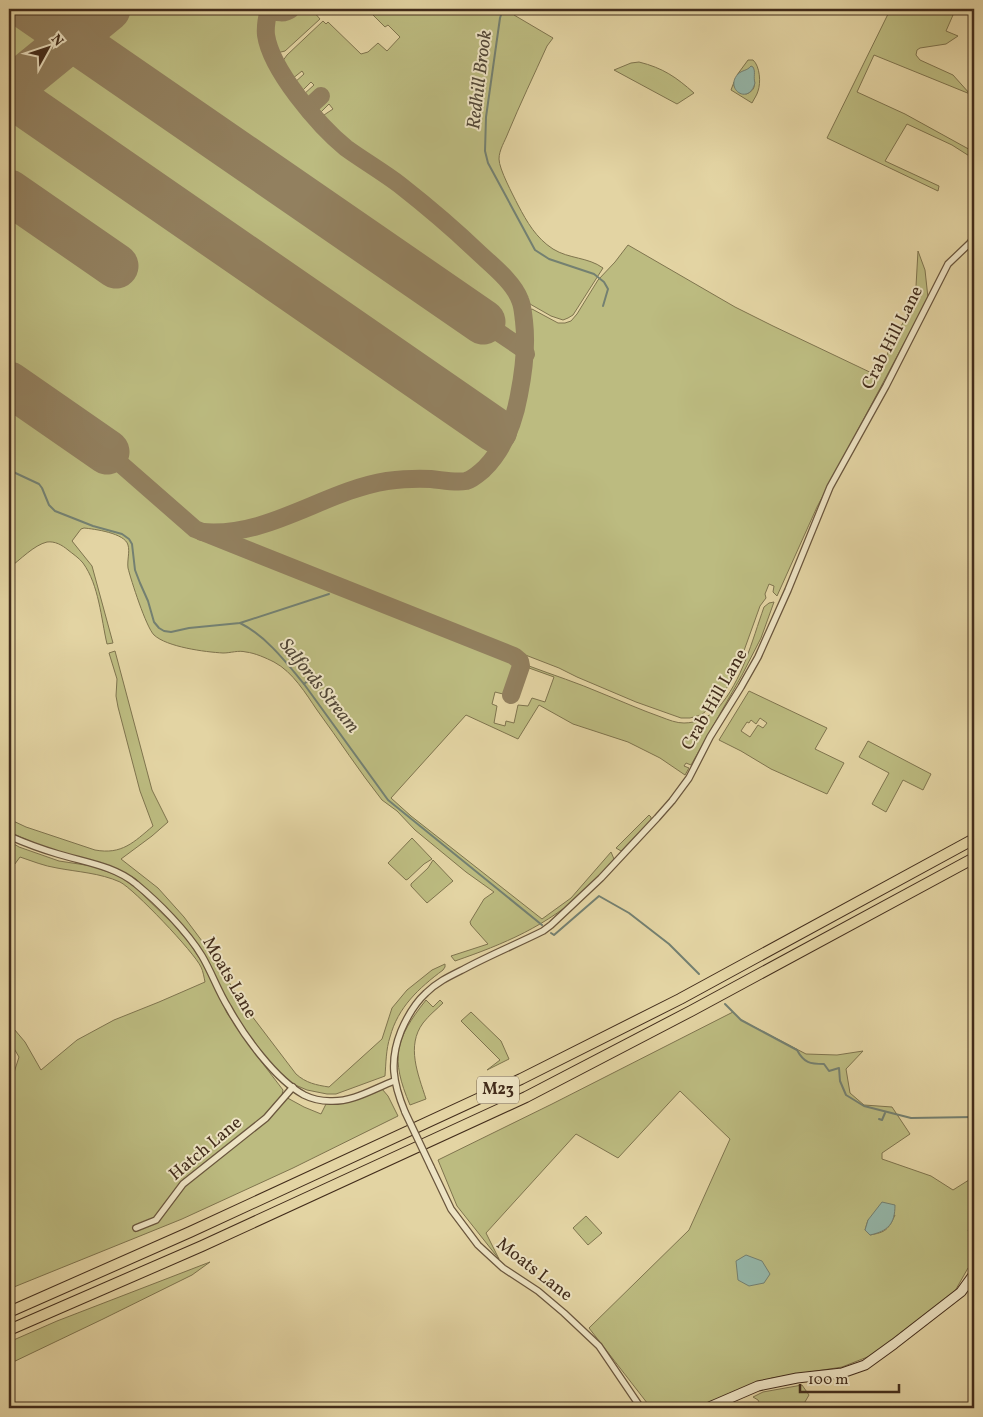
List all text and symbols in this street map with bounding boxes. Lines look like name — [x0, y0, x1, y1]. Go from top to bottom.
north arrow — [22, 22, 72, 72]
water label: Redhill Brook — [461, 29, 499, 131]
text: N — [46, 31, 67, 51]
street label: Crab Hill Lane — [856, 282, 930, 394]
water label: Salfords Stream — [273, 633, 365, 739]
street label: Crab Hill Lane — [676, 645, 754, 755]
street label: Moats Lane — [196, 933, 262, 1023]
road number: M23 — [477, 1076, 519, 1104]
street label: Hatch Lane — [164, 1111, 248, 1187]
street label: Moats Lane — [491, 1232, 577, 1308]
scale bar — [800, 1362, 899, 1394]
text: 100 m — [808, 1370, 848, 1391]

